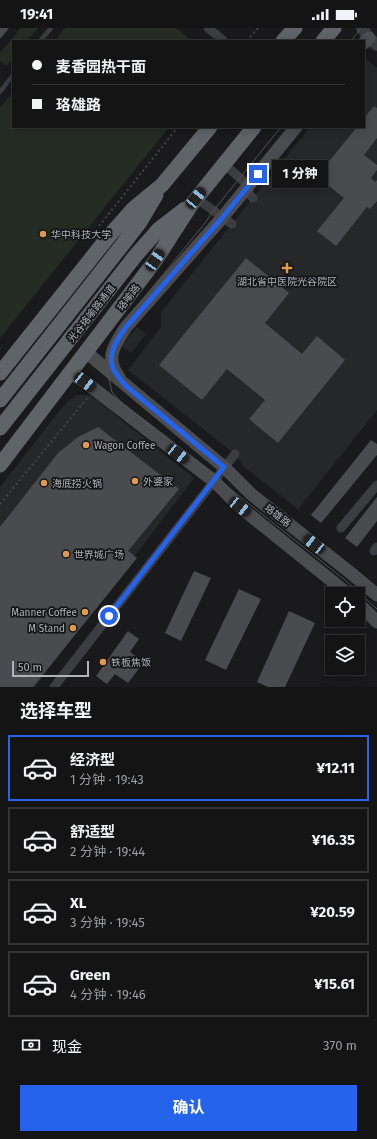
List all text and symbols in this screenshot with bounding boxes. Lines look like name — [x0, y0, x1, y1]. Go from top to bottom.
text: 19:41 — [20, 5, 53, 23]
text: 麦香园热干面 — [56, 58, 146, 76]
text: 珞雄路 — [56, 96, 101, 114]
callout: 1 分钟 — [272, 160, 328, 188]
route end — [249, 165, 267, 183]
text: 1 分钟 — [282, 166, 318, 181]
car — [184, 185, 208, 211]
marker: 华中科技大学 — [38, 229, 48, 239]
place label: 华中科技大学 — [51, 229, 111, 241]
car — [143, 247, 167, 273]
marker: 湖北省中医院光谷院区 — [281, 262, 293, 274]
place label: 湖北省中医院光谷院区 — [237, 276, 337, 288]
street label: 光谷珞喻路通道 — [66, 282, 118, 345]
street label: 珞喻路 — [115, 282, 143, 313]
car — [72, 370, 98, 394]
marker: Wagon Coffee — [81, 440, 91, 450]
place label: Wagon Coffee — [94, 440, 155, 452]
car — [165, 442, 191, 466]
marker: 外婆家 — [130, 476, 140, 486]
place label: 外婆家 — [143, 476, 174, 488]
marker: 海底捞火锅 — [39, 478, 49, 488]
place label: 海底捞火锅 — [52, 478, 102, 490]
car — [227, 495, 253, 519]
street label: 珞雄路 — [262, 502, 293, 530]
car — [301, 532, 327, 556]
marker: 世界城广场 — [61, 549, 71, 559]
place label: 世界城广场 — [74, 549, 124, 561]
map controls — [325, 587, 365, 675]
button: locate — [325, 587, 365, 627]
place label: Manner Coffee — [11, 607, 77, 619]
marker: Manner Coffee — [80, 607, 90, 617]
route start — [100, 607, 118, 625]
place label: M Stand — [28, 623, 65, 635]
marker: M Stand — [68, 623, 78, 633]
button: layers — [325, 635, 365, 675]
marker: 铁板焦饭 — [98, 657, 108, 667]
place label: 铁板焦饭 — [111, 657, 151, 669]
scale bar — [12, 659, 89, 678]
text: 50 m — [18, 661, 42, 674]
text: 选择车型 — [20, 700, 92, 722]
icon: car — [22, 750, 58, 786]
text: 经济型 — [70, 751, 115, 769]
text: ¥12.11 — [316, 759, 355, 777]
text: 1 分钟 · 19:43 — [70, 772, 144, 787]
icon: car — [22, 822, 58, 858]
text: 舒适型 — [70, 823, 115, 841]
text: ¥16.35 — [312, 831, 355, 849]
text: 2 分钟 · 19:44 — [70, 844, 145, 859]
icon: car — [22, 894, 58, 930]
text: XL — [70, 894, 86, 912]
text: ¥20.59 — [310, 903, 355, 921]
text: 3 分钟 · 19:45 — [70, 915, 145, 930]
icon: car — [22, 966, 58, 1002]
text: Green — [70, 966, 110, 984]
text: ¥15.61 — [314, 975, 355, 993]
text: 4 分钟 · 19:46 — [70, 987, 146, 1002]
icon: cash — [20, 1034, 42, 1056]
text: 现金 — [52, 1038, 82, 1056]
text: 370 m — [323, 1038, 357, 1053]
button: 确认 — [20, 1085, 357, 1131]

